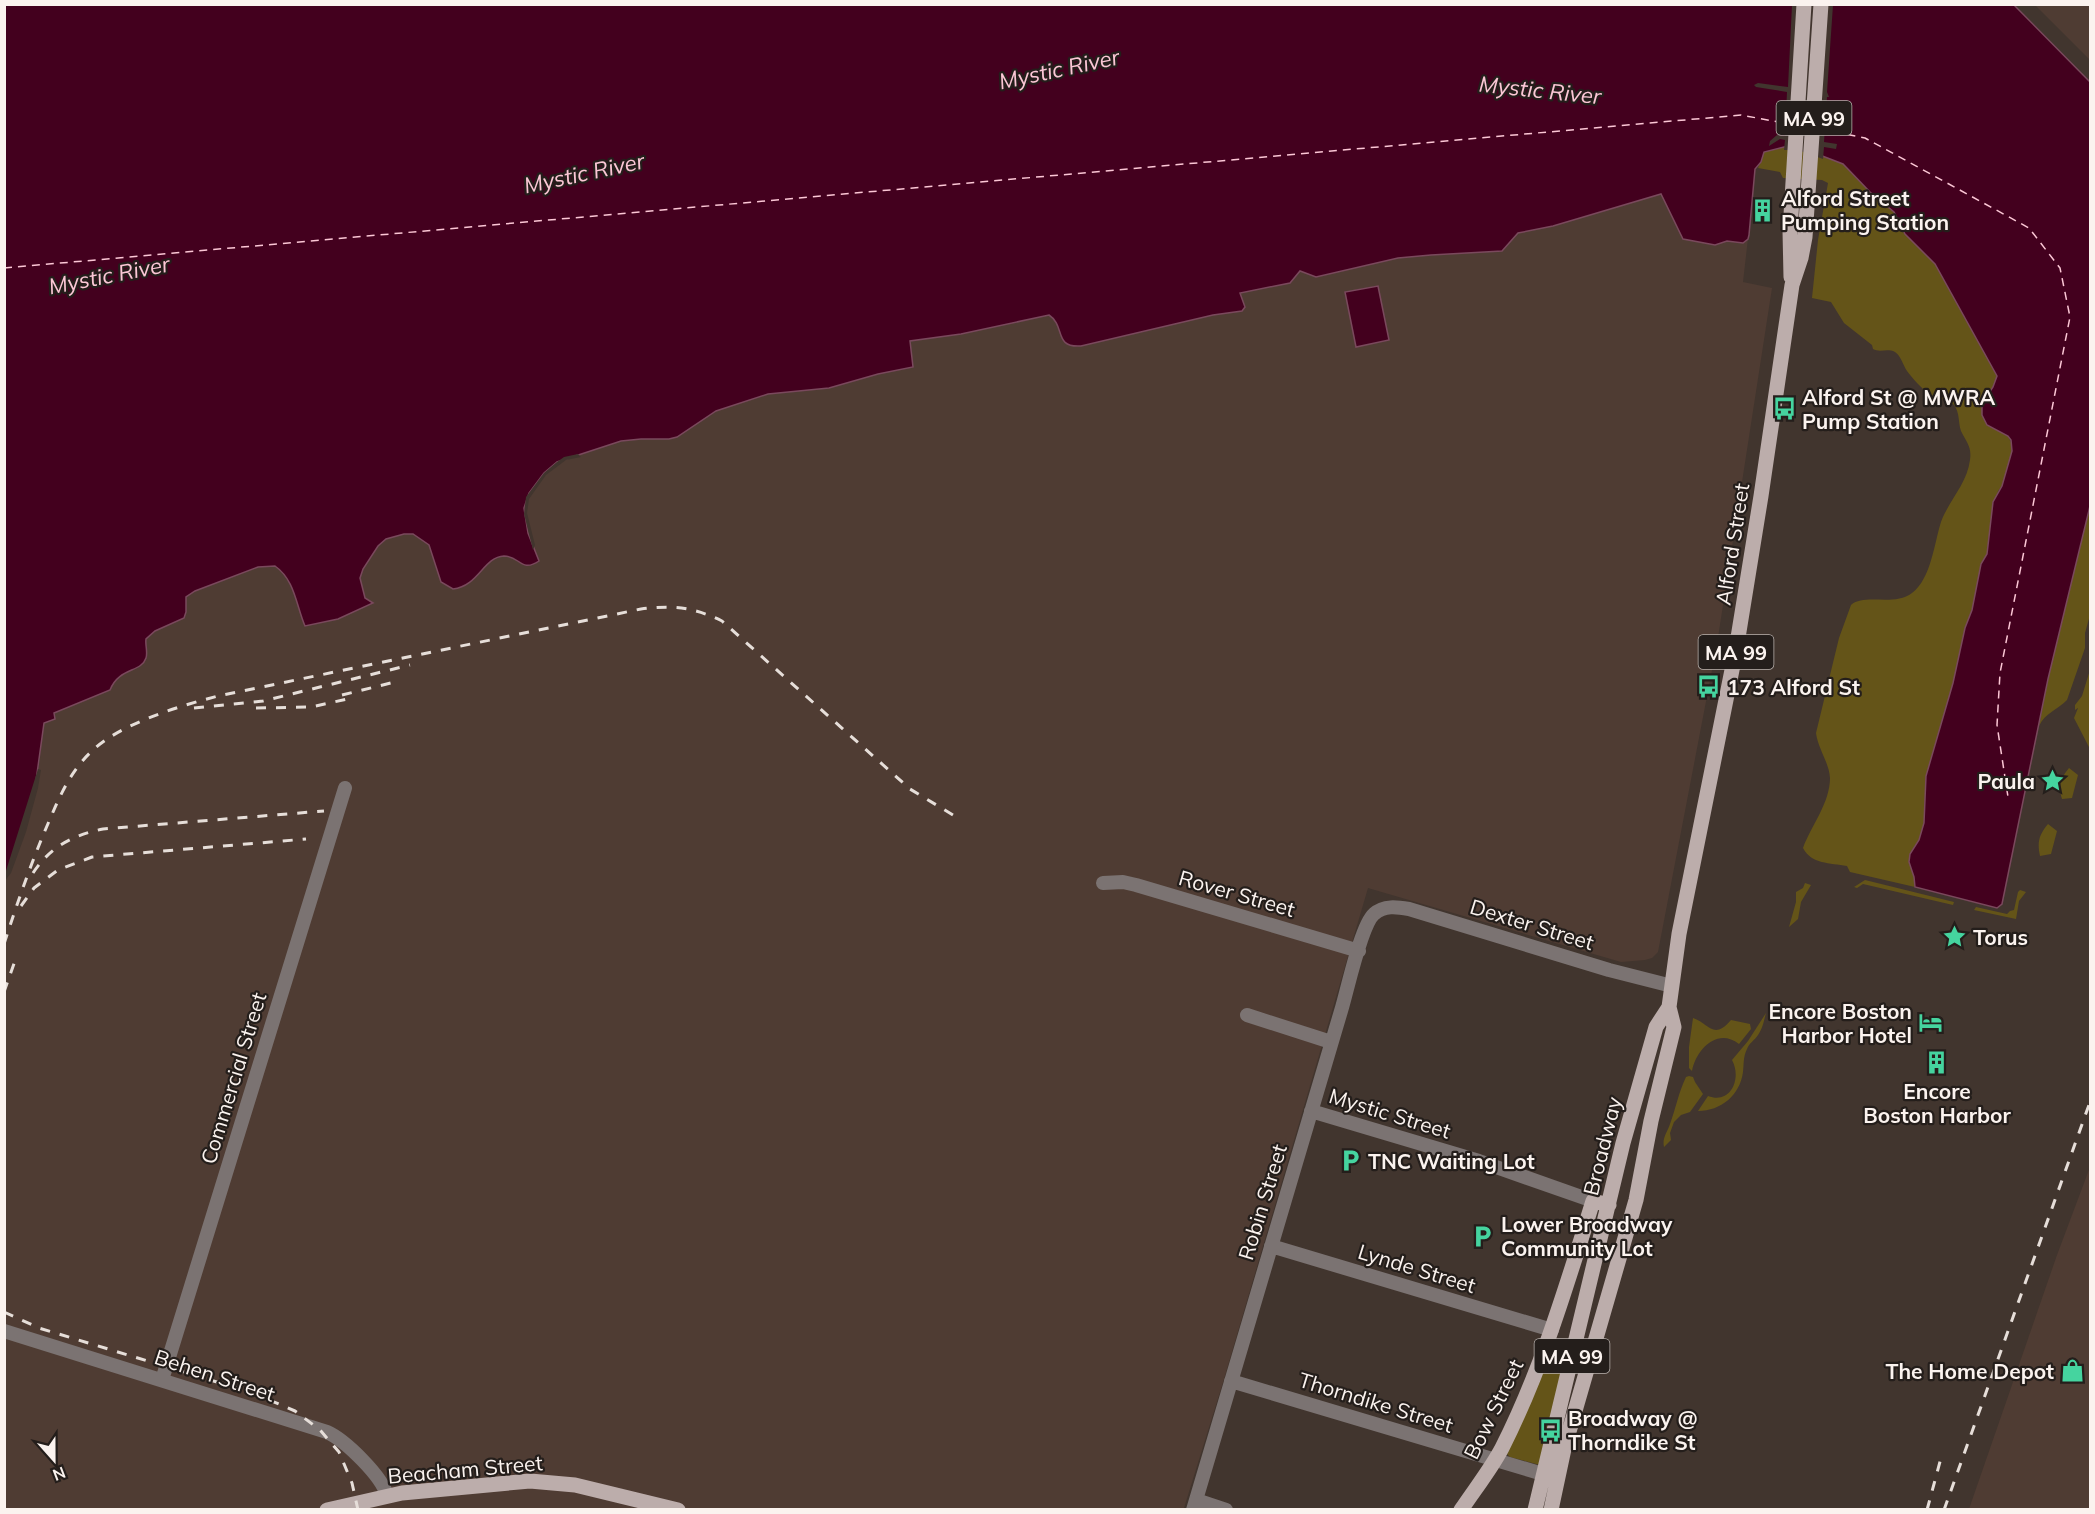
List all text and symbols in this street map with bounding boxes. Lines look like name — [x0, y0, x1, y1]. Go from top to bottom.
water label: Mystic River — [996, 42, 1123, 95]
water label: Mystic River — [1478, 70, 1603, 110]
road number: MA 99 — [1776, 101, 1852, 135]
water label: Mystic River — [521, 146, 648, 199]
place label: Alford Street Pumping Station — [1781, 185, 1949, 235]
building icon: Alford Street Pumping Station — [1750, 197, 1776, 223]
water label: Mystic River — [46, 249, 173, 300]
place label: Alford St @ MWRA Pump Station — [1802, 384, 1995, 434]
bus stop icon: Alford St @ MWRA Pump Station — [1771, 396, 1797, 422]
street label: Alford Street — [1710, 481, 1754, 607]
road number: MA 99 — [1698, 635, 1774, 669]
bus stop icon: 173 Alford St — [1696, 674, 1722, 700]
place label: 173 Alford St — [1727, 674, 1860, 700]
place label: Paula — [1977, 768, 2035, 794]
place icon: Paula — [2040, 768, 2066, 794]
street label: Rover Street — [1176, 864, 1298, 922]
street label: Dexter Street — [1467, 893, 1597, 955]
place icon: Torus — [1942, 924, 1968, 950]
place label: Torus — [1973, 924, 2028, 950]
street label: Commercial Street — [195, 989, 271, 1167]
place label: Encore Boston Harbor Hotel — [1768, 998, 1912, 1048]
hotel icon: Encore Boston Harbor Hotel — [1917, 1010, 1943, 1036]
building icon: Encore Boston Harbor — [1924, 1050, 1950, 1076]
place label: Encore Boston Harbor — [1863, 1078, 2011, 1128]
street label: Mystic Street — [1326, 1082, 1454, 1144]
street label: Broadway — [1577, 1094, 1627, 1198]
street label: Robin Street — [1232, 1141, 1292, 1263]
parking icon: TNC Waiting Lot — [1337, 1148, 1363, 1174]
place label: TNC Waiting Lot — [1368, 1148, 1535, 1174]
place label: Lower Broadway Community Lot — [1501, 1211, 1673, 1261]
parking icon: Lower Broadway Community Lot — [1470, 1223, 1496, 1249]
street label: Lynde Street — [1355, 1238, 1479, 1298]
road number: MA 99 — [1534, 1339, 1610, 1373]
street label: Behen Street — [151, 1343, 279, 1407]
street label: Bow Street — [1458, 1355, 1528, 1463]
place label: The Home Depot — [1885, 1358, 2054, 1384]
shop icon: The Home Depot — [2059, 1358, 2085, 1384]
street label: Thorndike Street — [1296, 1366, 1456, 1438]
place label: Broadway @ Thorndike St — [1568, 1405, 1698, 1455]
bus stop icon: Broadway @ Thorndike St — [1537, 1417, 1563, 1443]
north arrow — [24, 1430, 84, 1490]
street label: Beacham Street — [386, 1449, 544, 1489]
text: N — [50, 1463, 69, 1486]

